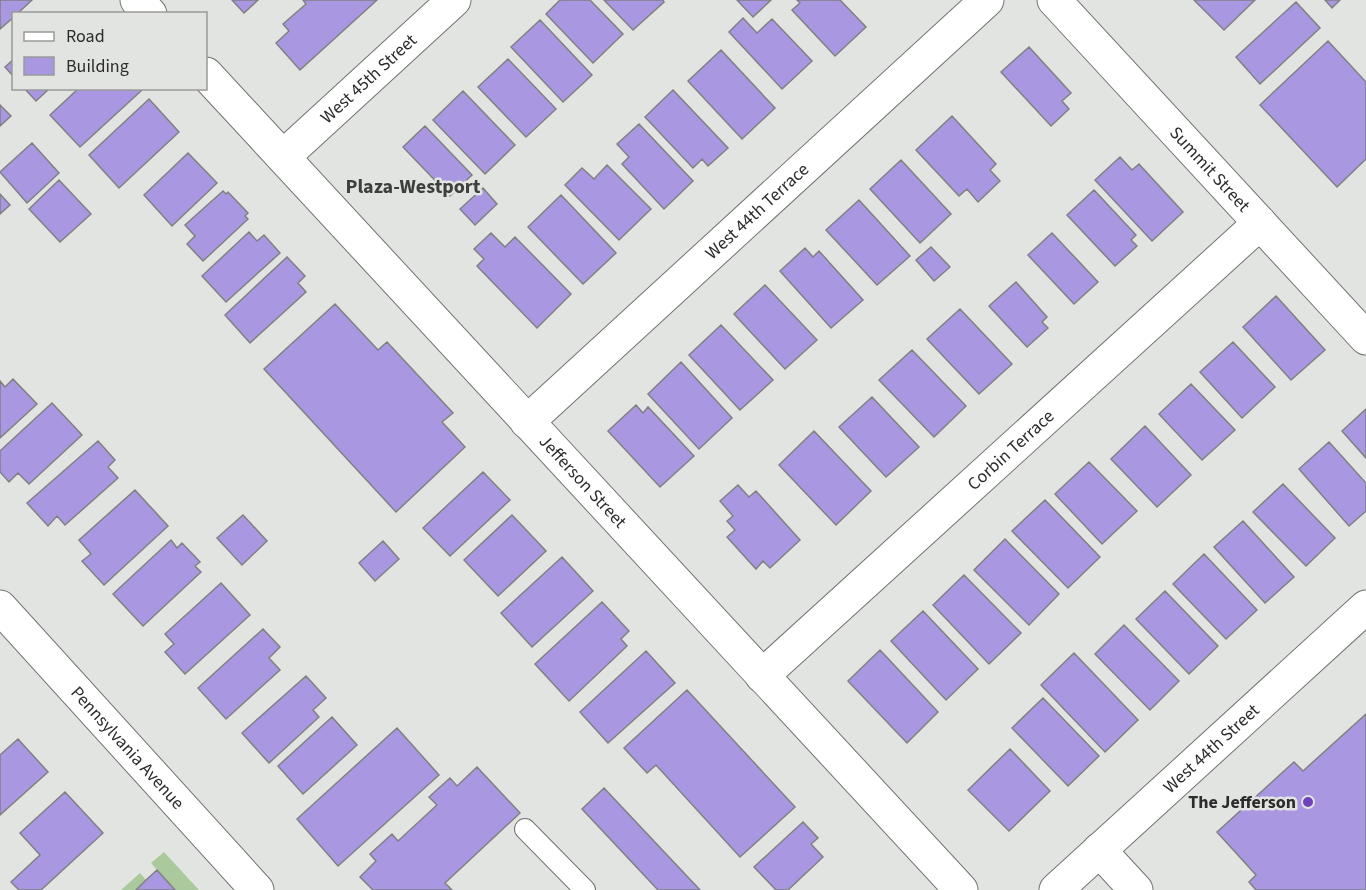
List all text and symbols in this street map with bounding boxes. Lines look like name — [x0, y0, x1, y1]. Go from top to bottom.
legend — [12, 12, 207, 90]
text: Road — [66, 24, 105, 49]
street label: West 45th Street — [315, 28, 422, 130]
text: Building — [66, 54, 129, 79]
street label: Summit Street — [1164, 121, 1256, 218]
street label: West 44th Terrace — [700, 157, 815, 266]
district label: Plaza-Westport — [345, 173, 481, 201]
street label: Corbin Terrace — [962, 404, 1060, 496]
street label: Jefferson Street — [533, 430, 632, 534]
street label: Pennsylvania Avenue — [65, 681, 190, 815]
street label: West 44th Street — [1158, 698, 1265, 799]
place label: The Jefferson — [1188, 790, 1296, 815]
marker: The Jefferson — [1301, 795, 1315, 809]

